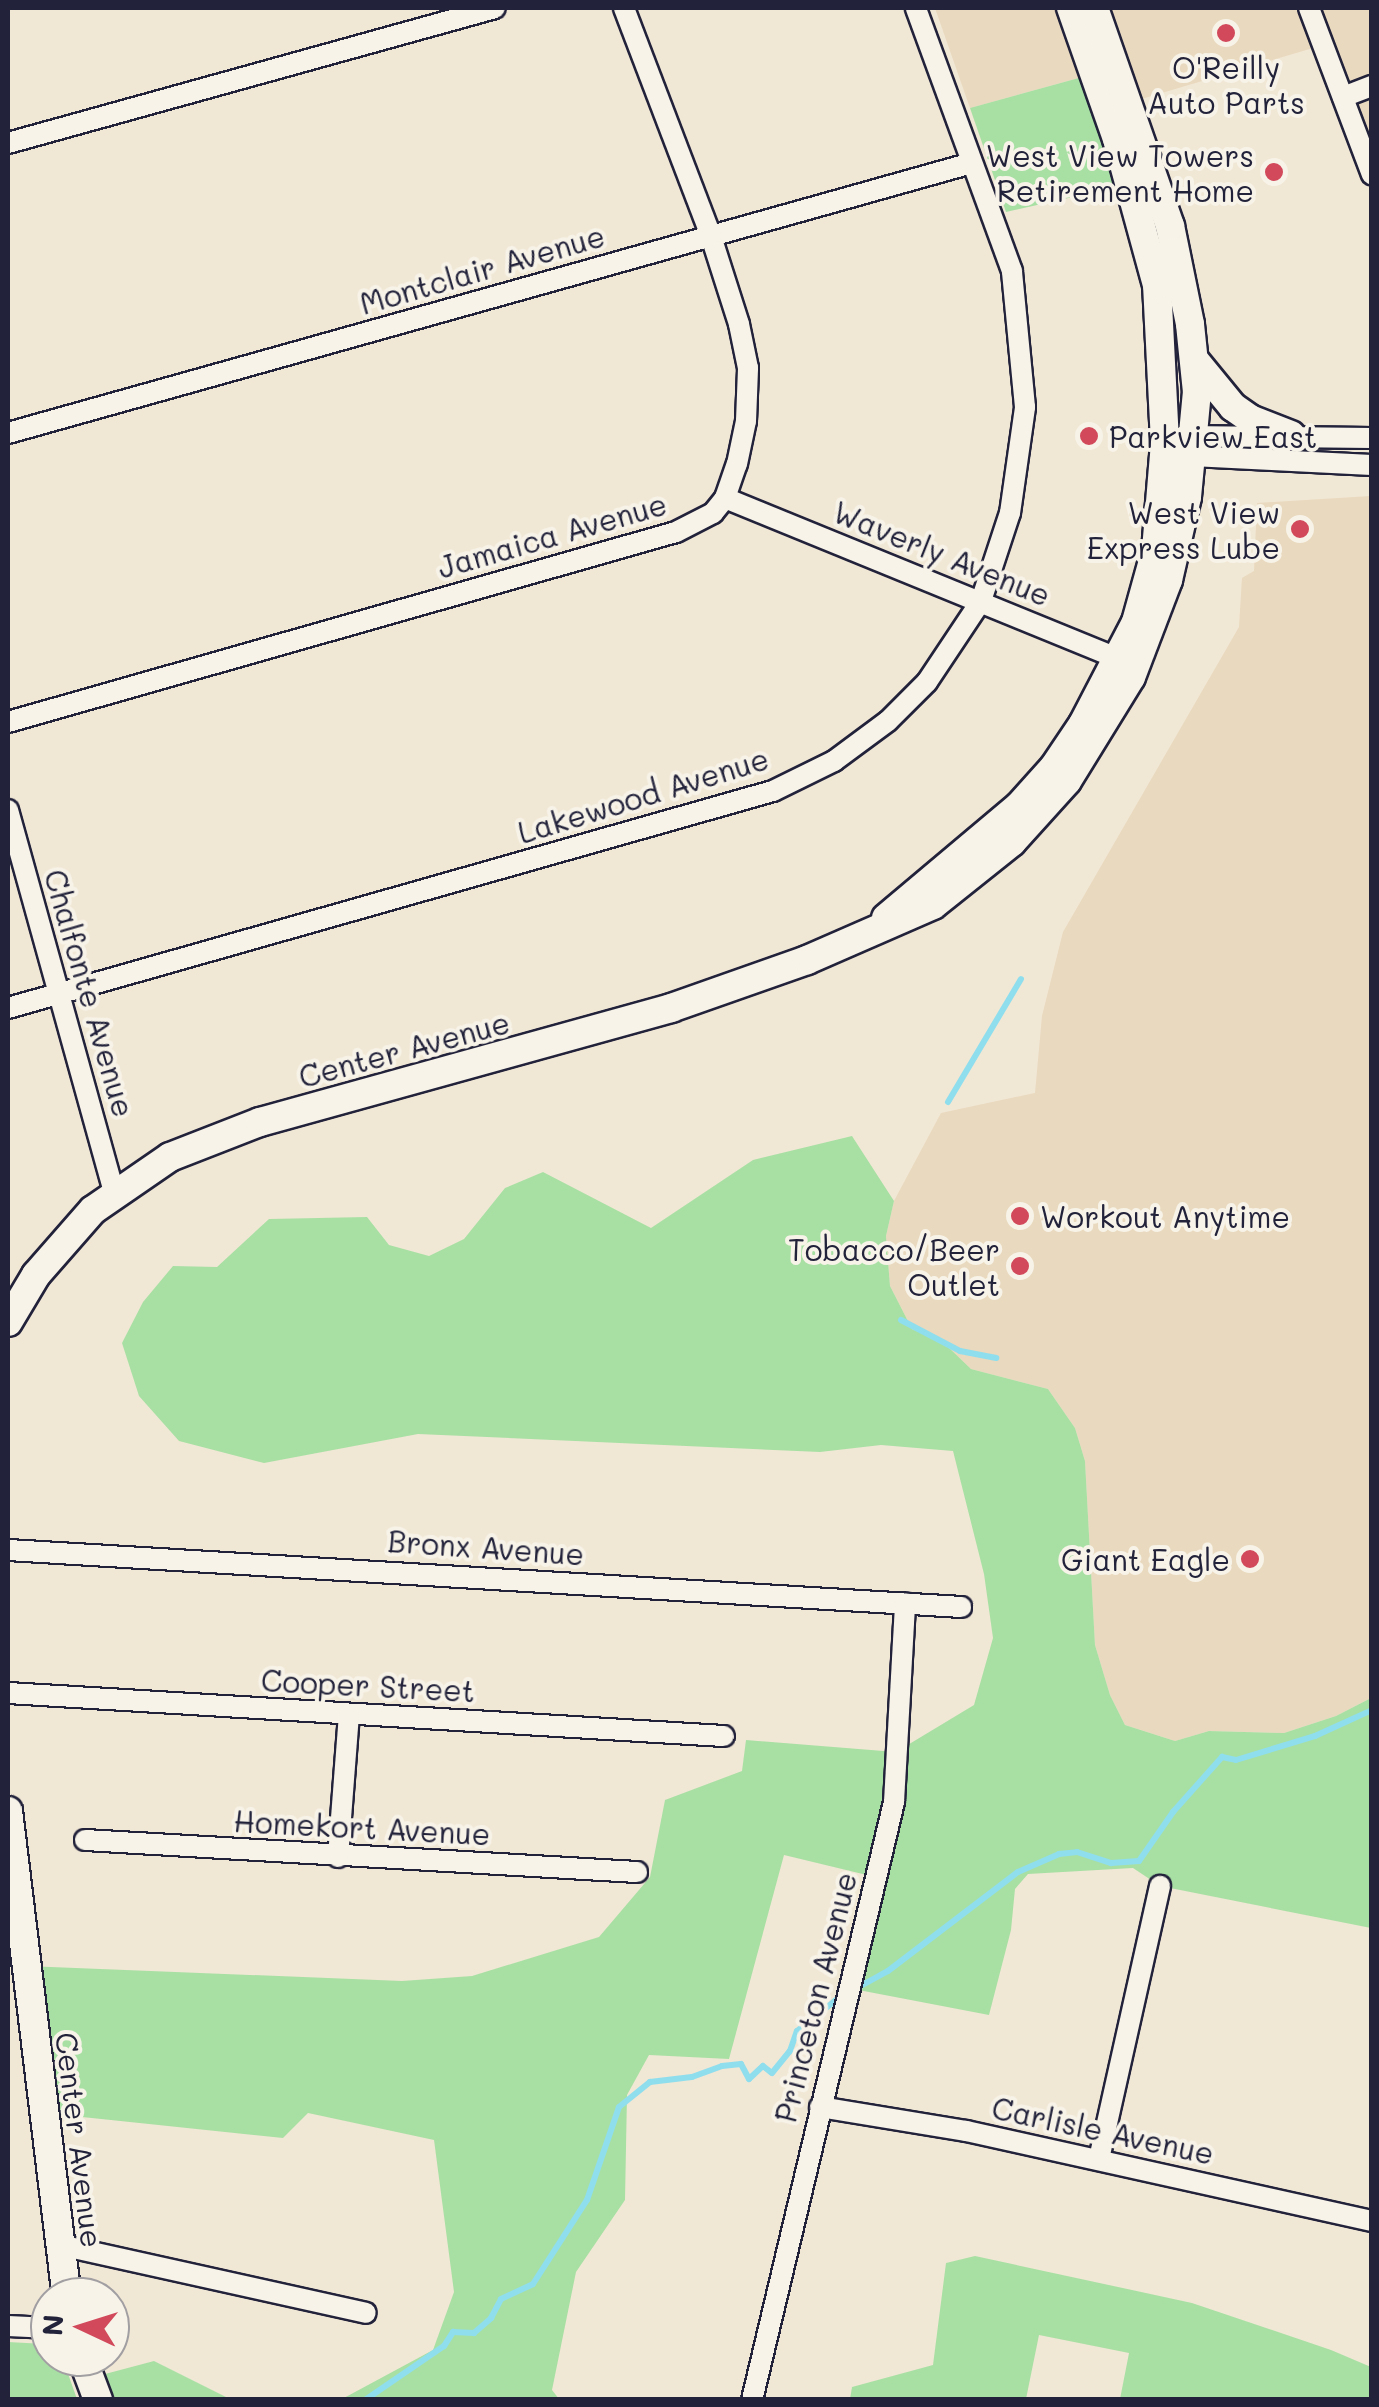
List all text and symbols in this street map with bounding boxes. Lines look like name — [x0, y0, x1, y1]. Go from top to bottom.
marker: O'Reilly Auto Parts — [1215, 22, 1237, 44]
place label: O'Reilly Auto Parts — [1147, 49, 1305, 120]
place label: West View Towers Retirement Home — [986, 137, 1254, 208]
marker: West View Towers Retirement Home — [1263, 161, 1285, 183]
street label: Montclair Avenue — [355, 217, 609, 321]
place label: Parkview East — [1109, 418, 1317, 454]
marker: Parkview East — [1078, 425, 1100, 447]
street label: Jamaica Avenue — [433, 485, 671, 585]
street label: Waverly Avenue — [828, 493, 1056, 613]
place label: West View Express Lube — [1087, 494, 1280, 564]
marker: West View Express Lube — [1289, 518, 1311, 540]
street label: Lakewood Avenue — [513, 740, 773, 850]
street label: Chalfonte Avenue — [37, 865, 143, 1121]
street label: Center Avenue — [295, 1004, 513, 1094]
place label: Workout Anytime — [1040, 1198, 1290, 1234]
marker: Workout Anytime — [1009, 1205, 1031, 1227]
place label: Tobacco/Beer Outlet — [788, 1231, 1000, 1302]
marker: Tobacco/Beer Outlet — [1009, 1255, 1031, 1277]
street label: Bronx Avenue — [387, 1522, 585, 1572]
place label: Giant Eagle — [1061, 1541, 1230, 1577]
marker: Giant Eagle — [1239, 1548, 1261, 1570]
street label: Cooper Street — [260, 1661, 476, 1709]
street label: Homekort Avenue — [233, 1802, 491, 1852]
street label: Princeton Avenue — [767, 1868, 863, 2126]
street label: Center Avenue — [49, 2030, 111, 2250]
street label: Carlisle Avenue — [989, 2089, 1217, 2171]
north arrow — [30, 2277, 130, 2377]
text: N — [33, 2313, 71, 2337]

